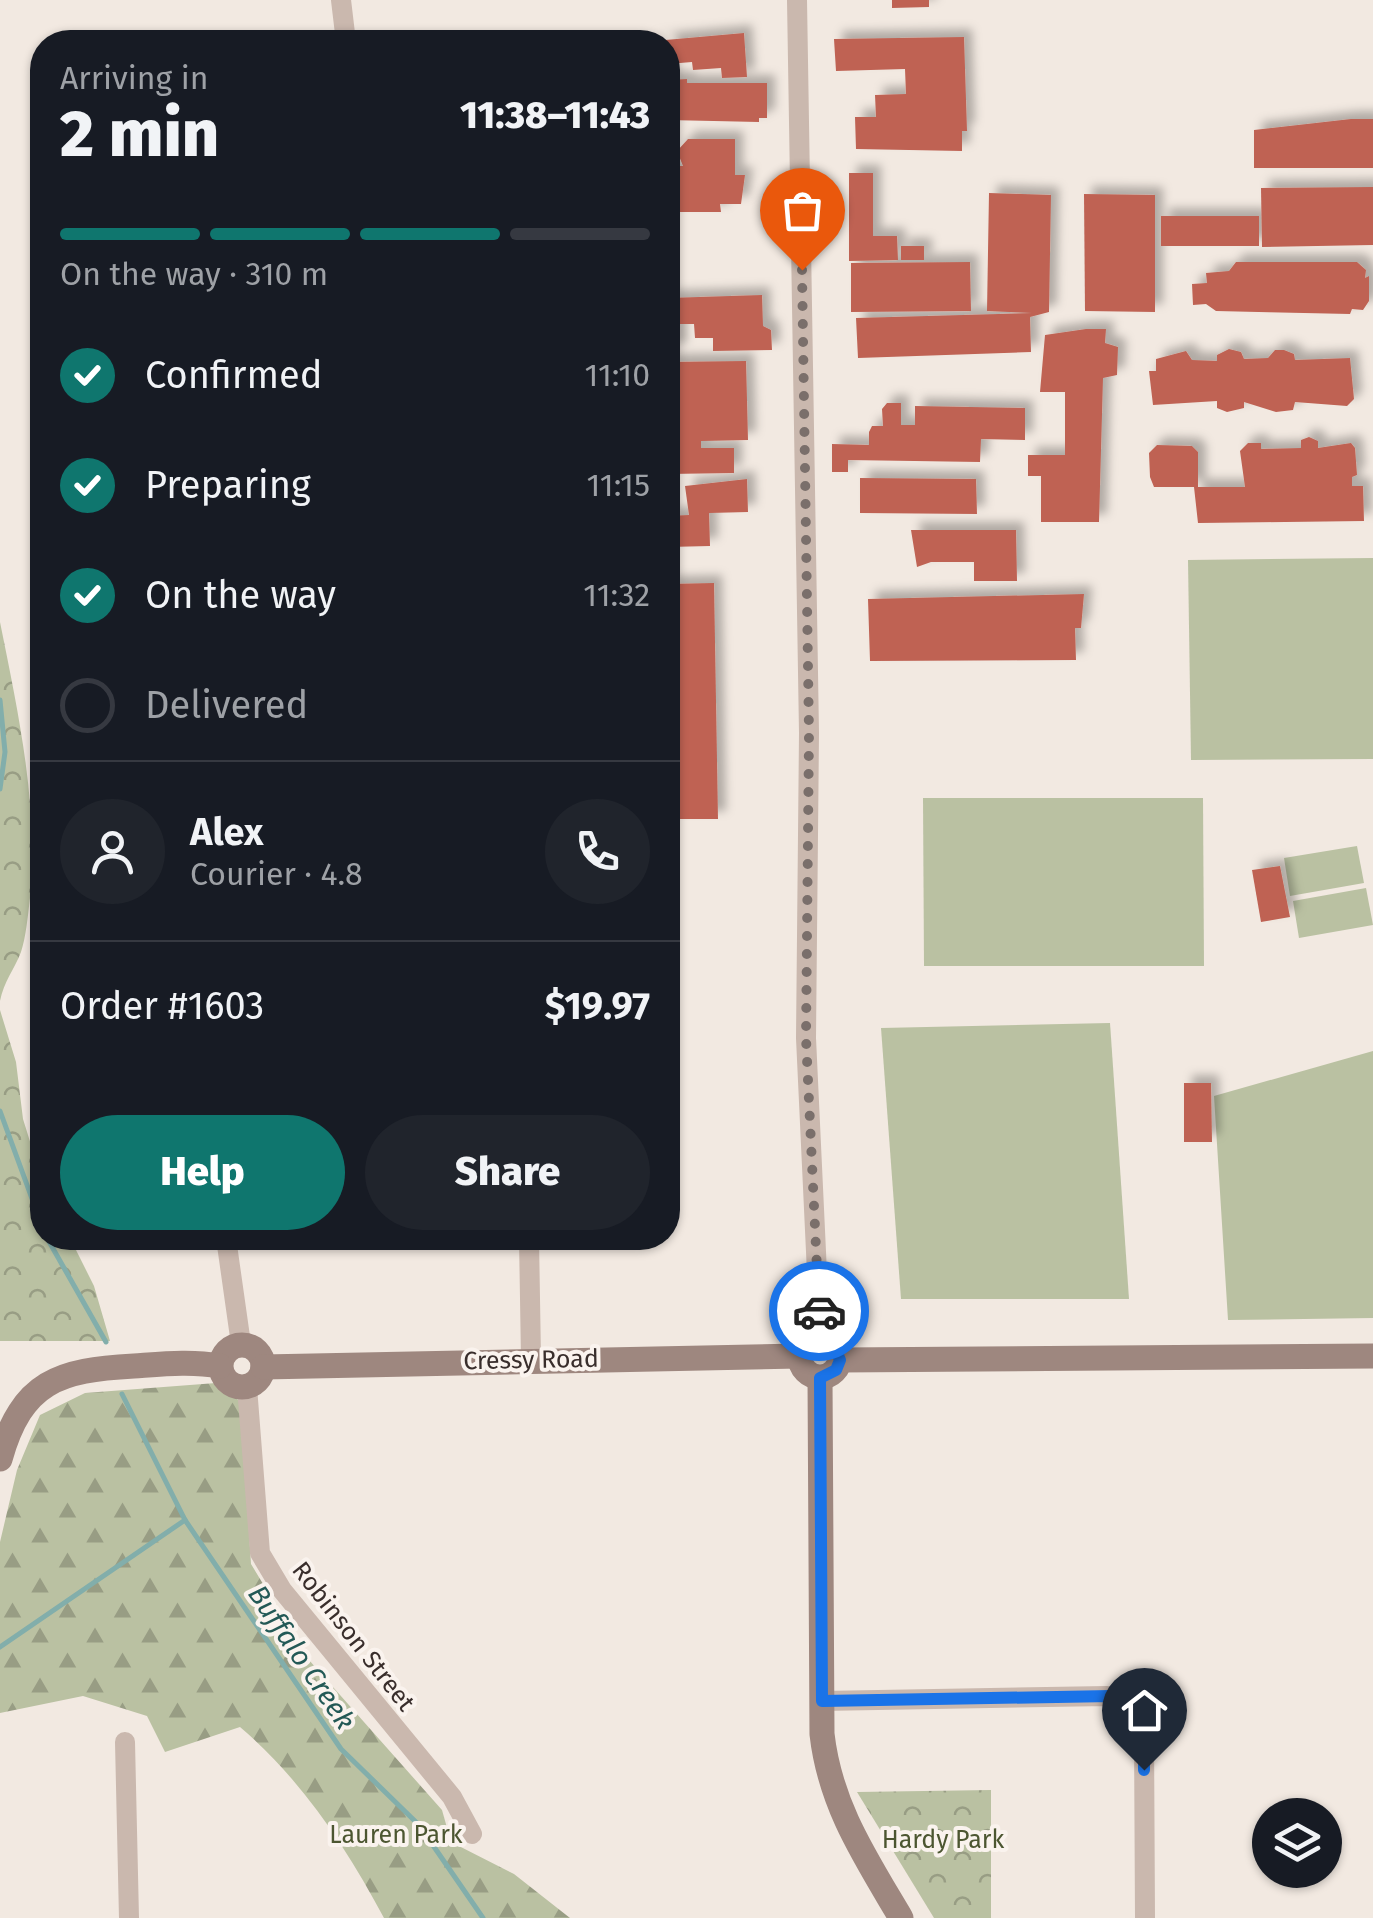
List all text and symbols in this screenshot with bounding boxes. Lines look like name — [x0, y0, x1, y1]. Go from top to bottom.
text: Arriving in — [60, 59, 208, 97]
text: 11:38–11:43 — [460, 92, 650, 138]
text: 2 min — [60, 95, 219, 173]
pin — [760, 168, 845, 271]
icon: bag — [775, 183, 830, 238]
text: On the way · 310 m — [60, 255, 328, 293]
icon: check — [60, 348, 115, 403]
text: Confirmed — [145, 352, 323, 398]
text: 11:10 — [585, 356, 650, 394]
icon: check — [60, 458, 115, 513]
text: Preparing — [145, 462, 311, 508]
text: 11:15 — [586, 466, 650, 504]
icon: check — [60, 568, 115, 623]
text: On the way — [145, 572, 336, 618]
text: 11:32 — [583, 576, 650, 614]
text: Delivered — [145, 682, 308, 728]
button: person — [60, 799, 165, 904]
button: phone — [545, 799, 650, 904]
text: Alex — [190, 809, 263, 855]
text: Courier · 4.8 — [190, 855, 363, 893]
text: Order #1603 — [60, 983, 264, 1029]
text: $19.97 — [545, 983, 650, 1029]
button: Help — [60, 1115, 345, 1230]
button: Share — [365, 1115, 650, 1230]
courier — [769, 1261, 869, 1361]
icon: car — [792, 1284, 847, 1339]
street label: Cressy Road — [463, 1344, 599, 1376]
street label: Robinson Street — [286, 1556, 421, 1718]
water label: Buffalo Creek — [241, 1579, 362, 1736]
pin — [1102, 1668, 1187, 1771]
icon: home — [1117, 1683, 1172, 1738]
map controls — [1252, 1798, 1342, 1888]
button: layers — [1252, 1798, 1342, 1888]
park label: Lauren Park — [329, 1820, 463, 1850]
park label: Hardy Park — [882, 1825, 1004, 1855]

